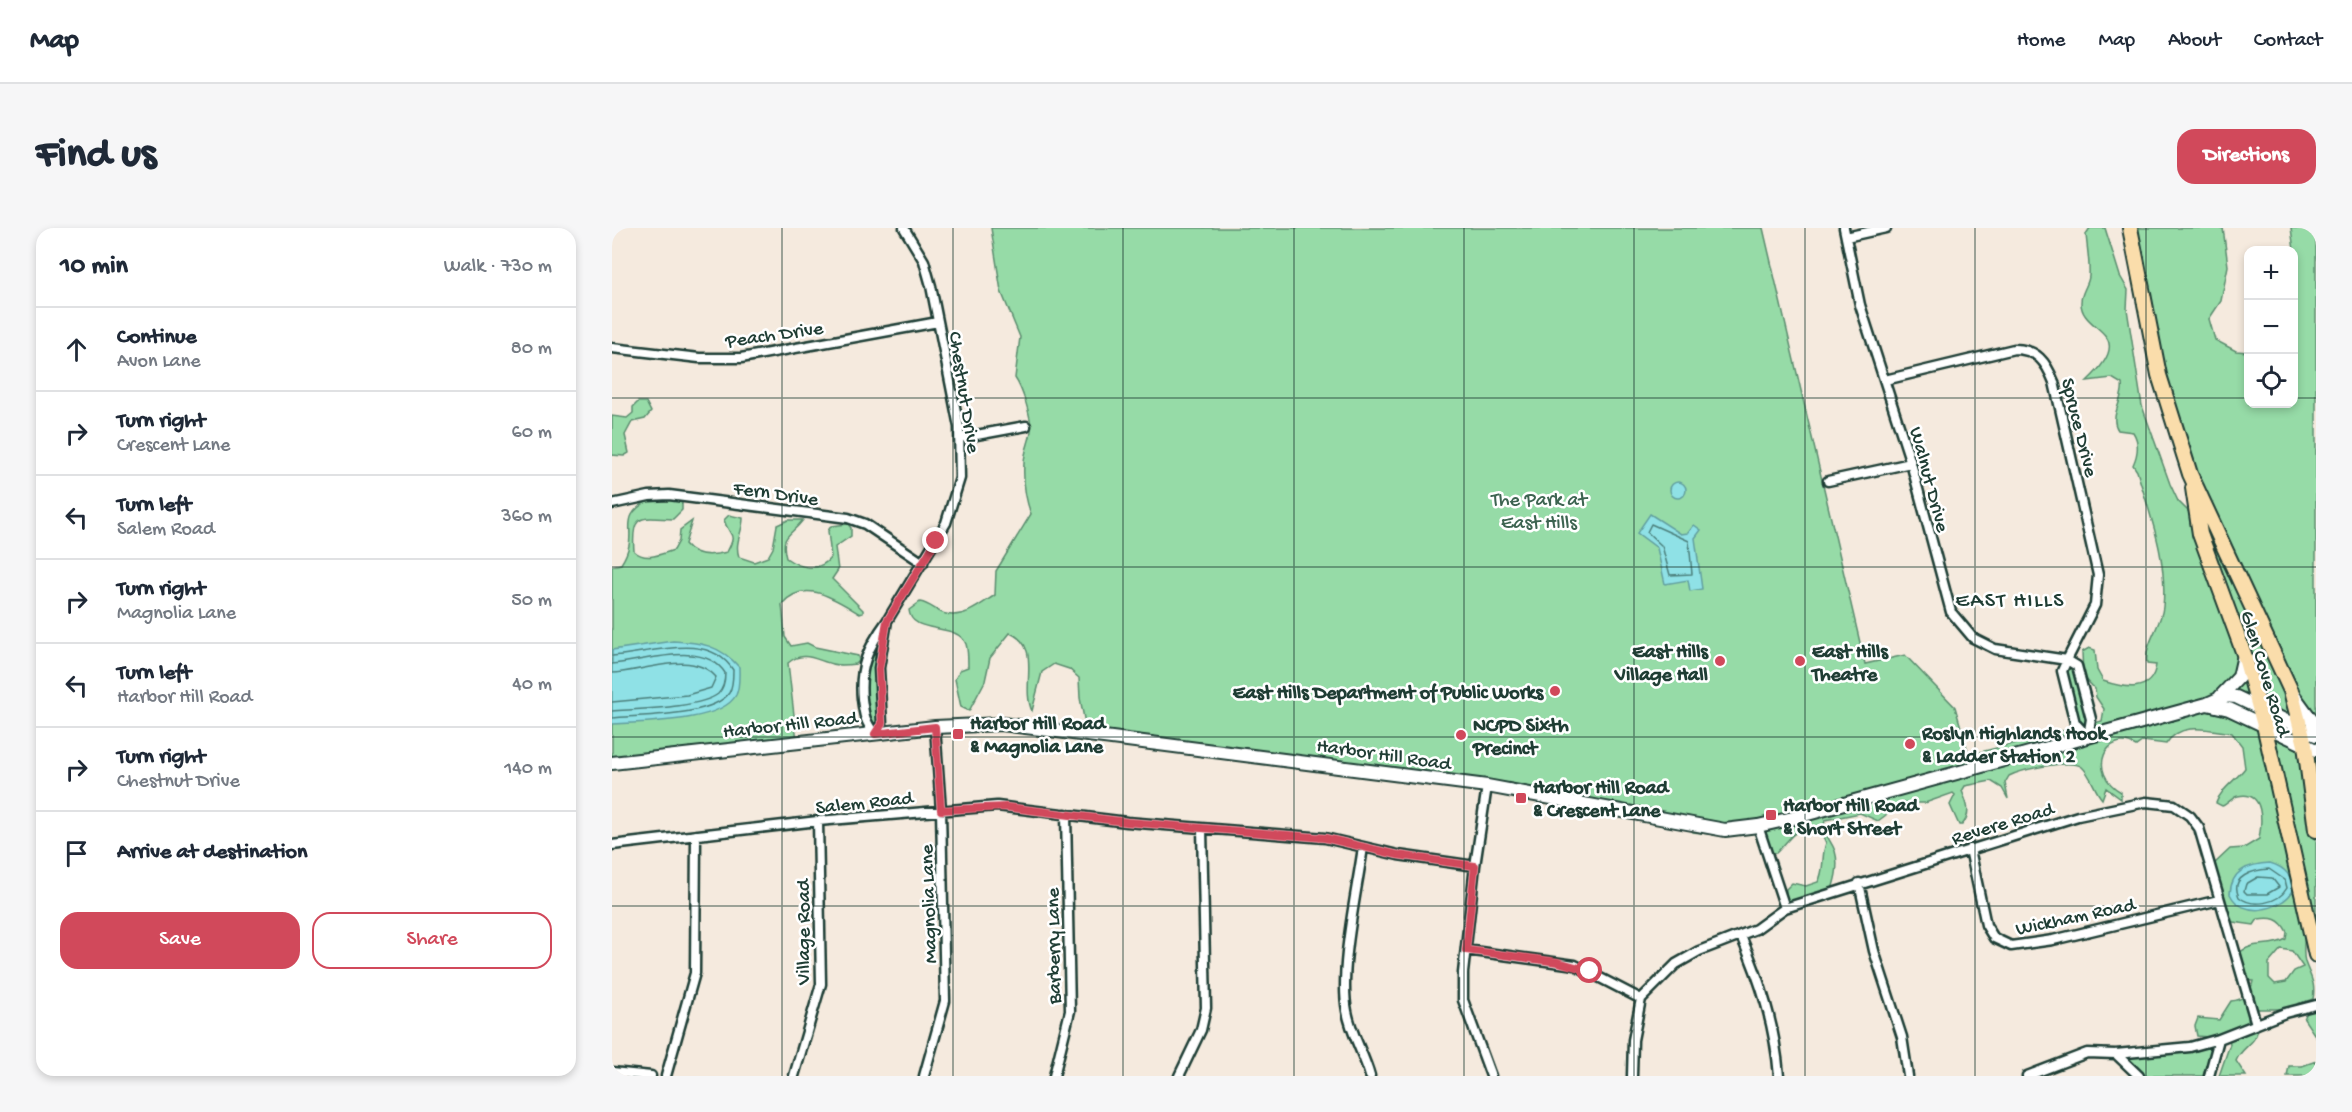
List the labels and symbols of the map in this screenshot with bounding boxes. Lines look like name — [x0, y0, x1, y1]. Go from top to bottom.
street label: Peach Drive — [723, 318, 825, 355]
street label: Chestnut Drive — [942, 330, 984, 456]
street label: Spruce Drive — [2054, 376, 2101, 480]
street label: Walnut Drive — [1903, 425, 1953, 536]
street label: Fern Drive — [731, 478, 820, 513]
park label: The Park at East Hills — [1490, 490, 1589, 536]
route end — [922, 527, 948, 553]
district label: EAST HILLS — [1955, 589, 2065, 615]
street label: Glen Cove Road — [2234, 608, 2294, 742]
place label: East Hills Village Hall — [1614, 642, 1710, 688]
place label: East Hills Theatre — [1810, 642, 1889, 688]
marker: East Hills Village Hall — [1713, 654, 1727, 668]
marker: East Hills Theatre — [1793, 654, 1807, 668]
place label: East Hills Department of Public Works — [1233, 683, 1545, 706]
marker: East Hills Department of Public Works — [1548, 684, 1562, 698]
street label: Harbor Hill Road — [722, 708, 861, 745]
place label: Harbor Hill Road & Magnolia Lane — [970, 714, 1108, 760]
place label: NCPD Sixth Precinct — [1472, 716, 1569, 762]
place label: Roslyn Highlands Hook & Ladder Station 2 — [1921, 724, 2109, 770]
marker: Harbor Hill Road & Magnolia Lane — [951, 727, 965, 741]
marker: NCPD Sixth Precinct — [1454, 728, 1468, 742]
street label: Harbor Hill Road — [1315, 736, 1454, 778]
marker: Roslyn Highlands Hook & Ladder Station 2 — [1903, 737, 1917, 751]
place label: Harbor Hill Road & Crescent Lane — [1533, 778, 1671, 824]
street label: Salem Road — [815, 788, 916, 821]
marker: Harbor Hill Road & Crescent Lane — [1514, 791, 1528, 805]
place label: Harbor Hill Road & Short Street — [1783, 796, 1921, 842]
street label: Revere Road — [1949, 798, 2059, 852]
marker: Harbor Hill Road & Short Street — [1764, 808, 1778, 822]
street label: Magnolia Lane — [917, 843, 944, 964]
street label: Village Road — [794, 877, 817, 986]
street label: Barberry Lane — [1043, 887, 1068, 1005]
street label: Wickham Road — [2014, 894, 2140, 942]
route start — [1576, 957, 1602, 983]

